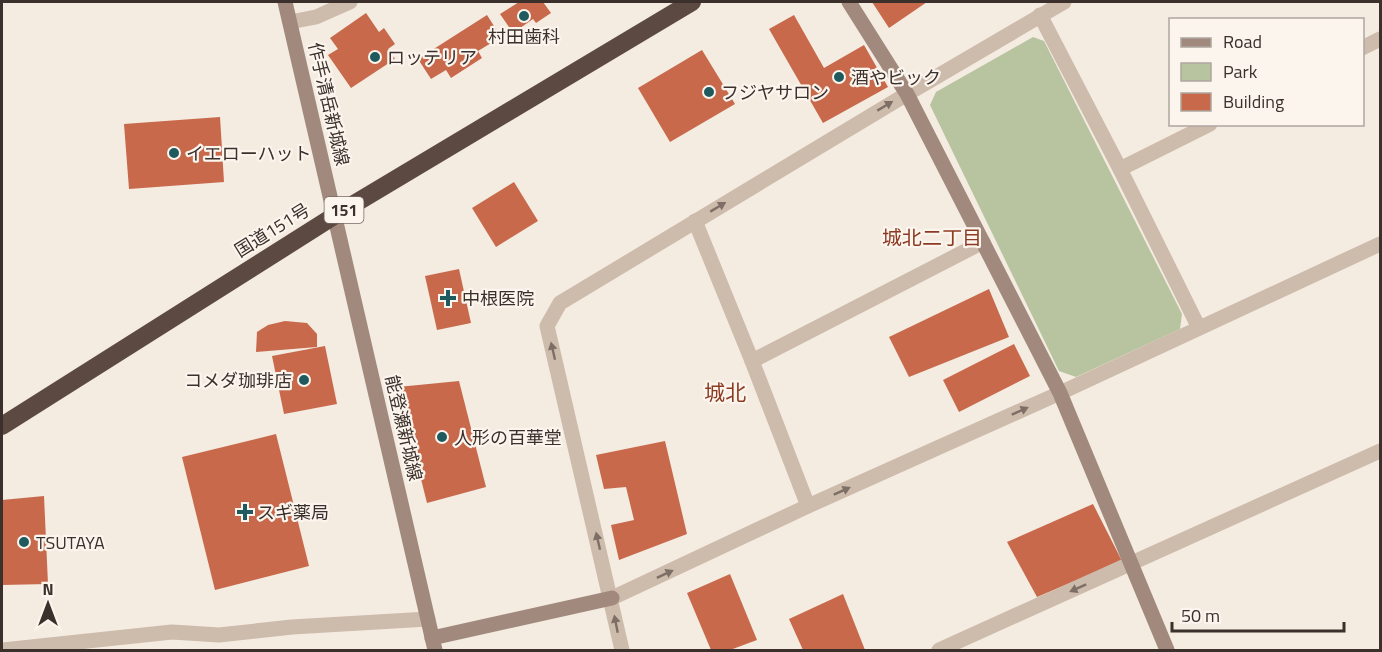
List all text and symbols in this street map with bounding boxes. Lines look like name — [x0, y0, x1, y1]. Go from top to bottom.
marker: 村田歯科 — [517, 9, 531, 23]
legend — [1169, 18, 1364, 126]
place label: 村田歯科 — [488, 23, 560, 50]
text: Road — [1223, 28, 1262, 55]
street label: 作手清岳新城線 — [302, 40, 356, 168]
place label: ロッテリア — [387, 44, 477, 71]
marker: ロッテリア — [368, 50, 382, 64]
text: Park — [1223, 58, 1258, 85]
place label: 酒やビック — [851, 64, 941, 91]
marker: 酒やビック — [832, 70, 846, 84]
place label: フジヤサロン — [721, 79, 829, 106]
marker: フジヤサロン — [702, 85, 716, 99]
text: Building — [1223, 88, 1284, 115]
one-way arrow — [877, 101, 893, 112]
place label: イエローハット — [186, 140, 311, 167]
marker: イエローハット — [167, 146, 181, 160]
street label: 国道151号 — [229, 196, 315, 264]
road number: 151 — [324, 197, 364, 223]
one-way arrow — [710, 201, 726, 212]
district label: 城北二丁目 — [882, 222, 982, 253]
place label: 中根医院 — [462, 285, 534, 312]
marker: 中根医院 — [439, 289, 457, 307]
one-way arrow — [548, 342, 558, 360]
place label: コメダ珈琲店 — [184, 367, 292, 394]
street label: 能登瀬新城線 — [379, 372, 429, 484]
marker: コメダ珈琲店 — [297, 373, 311, 387]
district label: 城北 — [704, 376, 746, 408]
one-way arrow — [1011, 407, 1028, 416]
place label: 人形の百華堂 — [454, 424, 562, 451]
marker: 人形の百華堂 — [435, 430, 449, 444]
one-way arrow — [833, 487, 850, 496]
place label: スギ薬局 — [257, 499, 329, 526]
marker: スギ薬局 — [238, 505, 252, 519]
place label: TSUTAYA — [36, 529, 105, 556]
one-way arrow — [593, 531, 603, 550]
marker: TSUTAYA — [17, 535, 31, 549]
one-way arrow — [656, 569, 673, 578]
north arrow — [18, 574, 78, 634]
text: N — [42, 577, 54, 601]
one-way arrow — [1068, 583, 1086, 593]
scale bar — [1172, 595, 1344, 633]
text: 50 m — [1181, 602, 1220, 629]
one-way arrow — [611, 615, 620, 634]

